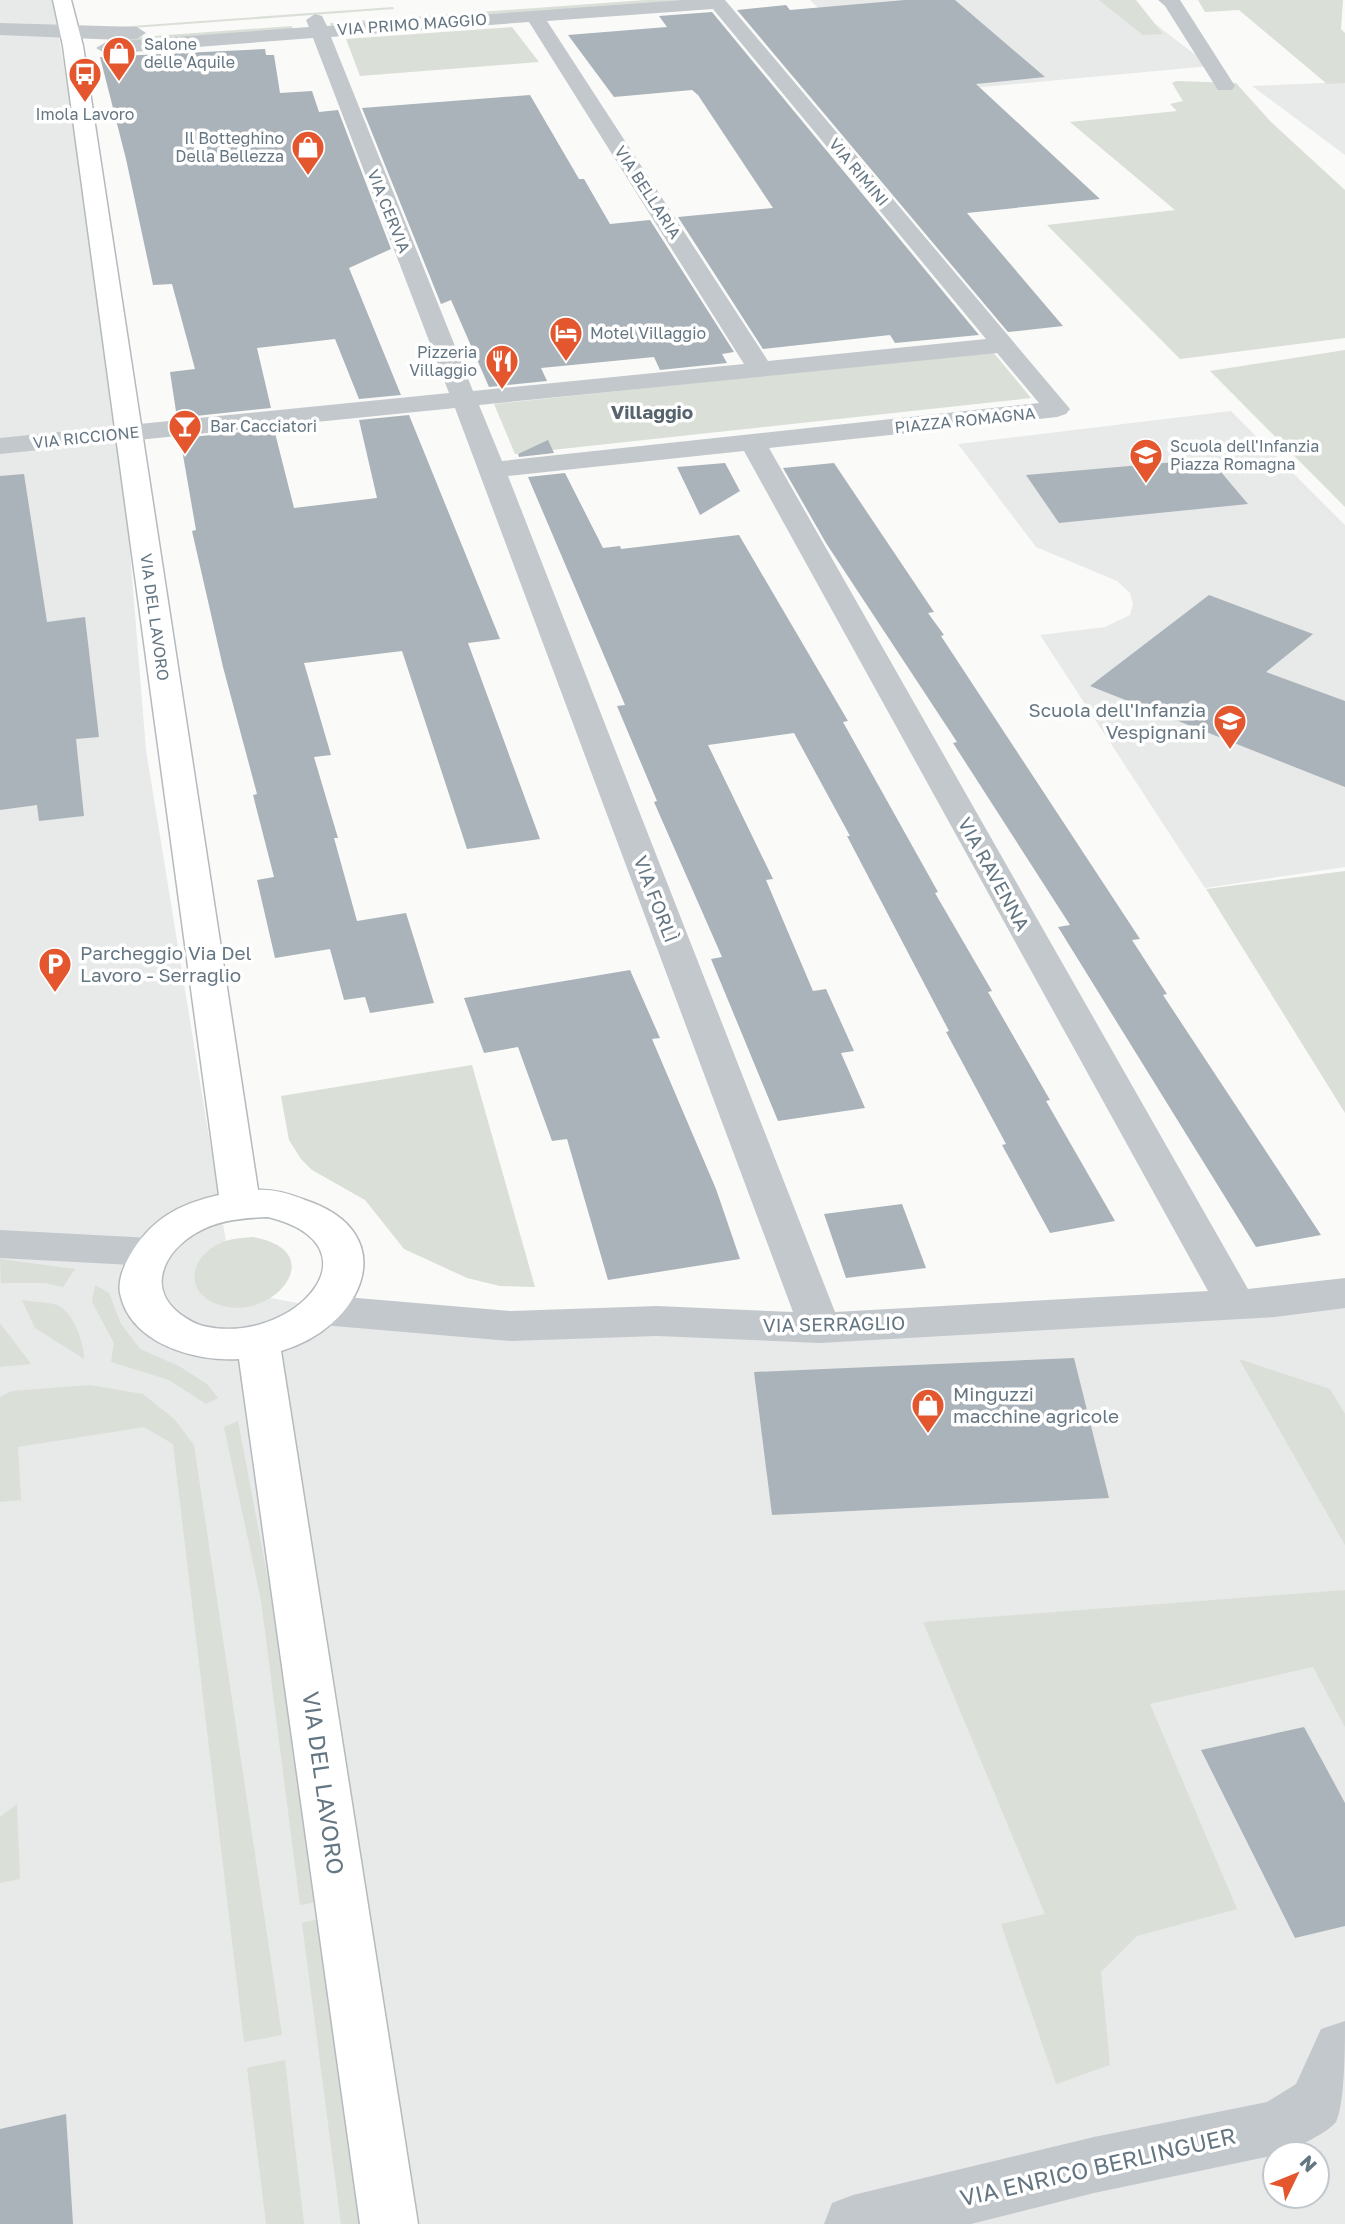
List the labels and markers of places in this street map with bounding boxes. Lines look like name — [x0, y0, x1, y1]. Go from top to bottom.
shop icon: Salone delle Aquile — [100, 34, 138, 83]
place label: Salone delle Aquile — [144, 34, 235, 72]
bus stop icon: Imola Lavoro — [66, 55, 104, 104]
place label: Imola Lavoro — [36, 104, 134, 124]
place label: Il Botteghino Della Bellezza — [175, 128, 284, 166]
shop icon: Il Botteghino Della Bellezza — [289, 128, 327, 177]
hotel icon: Motel Villaggio — [547, 314, 585, 363]
place label: Motel Villaggio — [590, 323, 706, 343]
place label: Pizzeria Villaggio — [409, 342, 477, 380]
restaurant icon: Pizzeria Villaggio — [483, 342, 521, 391]
bar icon: Bar Cacciatori — [166, 407, 204, 456]
place label: Bar Cacciatori — [210, 416, 317, 436]
school or university icon: Scuola dell'Infanzia Piazza Romagna — [1127, 436, 1165, 485]
place label: Scuola dell'Infanzia Piazza Romagna — [1170, 436, 1319, 474]
place label: Scuola dell'Infanzia Vespignani — [1029, 698, 1206, 743]
school or university icon: Scuola dell'Infanzia Vespignani — [1211, 702, 1249, 751]
place label: Parcheggio Via Del Lavoro - Serraglio — [80, 941, 252, 986]
parking icon: Parcheggio Via Del Lavoro - Serraglio — [36, 945, 74, 994]
place label: Minguzzi macchine agricole — [953, 1382, 1119, 1427]
shop icon: Minguzzi macchine agricole — [909, 1386, 947, 1435]

